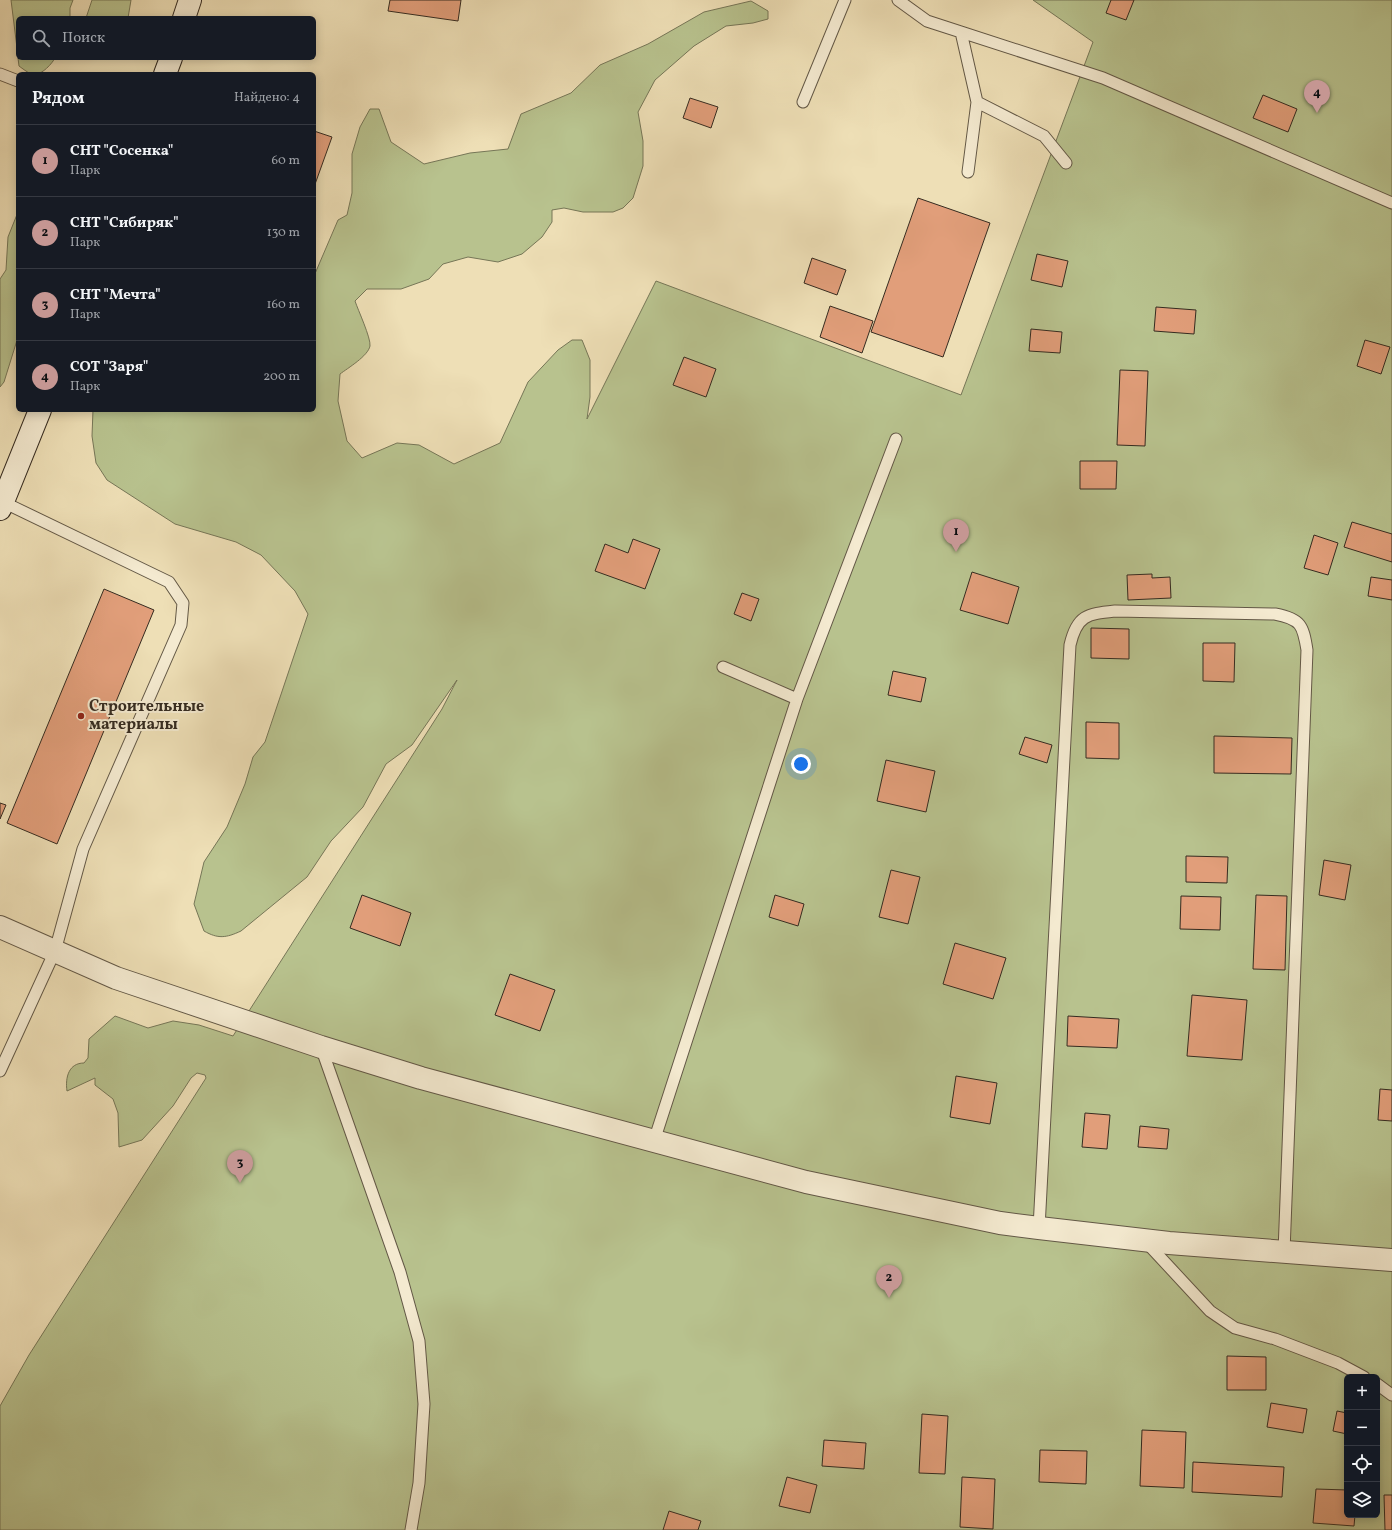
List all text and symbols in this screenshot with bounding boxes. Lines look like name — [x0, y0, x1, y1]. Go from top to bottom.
search box — [16, 16, 316, 60]
icon: search — [30, 27, 52, 49]
text: Поиск — [62, 28, 105, 49]
pin: 4 — [1304, 80, 1330, 113]
text: Рядом — [32, 87, 85, 110]
text: Найдено: 4 — [234, 89, 300, 107]
text: СНТ "Сосенка" — [70, 141, 174, 162]
text: 1 — [42, 152, 48, 170]
text: 60 m — [272, 152, 300, 170]
text: Парк — [70, 162, 100, 180]
text: СНТ "Сибиряк" — [70, 213, 179, 234]
text: 2 — [42, 224, 48, 242]
text: 130 m — [267, 224, 300, 242]
text: Парк — [70, 234, 100, 252]
text: СНТ "Мечта" — [70, 285, 161, 306]
text: 3 — [42, 296, 48, 314]
text: 160 m — [266, 296, 300, 314]
text: Парк — [70, 306, 100, 324]
text: СОТ "Заря" — [70, 357, 149, 378]
text: 4 — [41, 368, 49, 386]
text: 200 m — [263, 368, 300, 386]
text: Парк — [70, 378, 100, 396]
pin: 1 — [943, 519, 969, 552]
place label: Строительные материалы — [89, 696, 204, 736]
marker: Строительные материалы — [76, 711, 86, 721]
your location — [791, 754, 811, 774]
pin: 3 — [227, 1150, 253, 1183]
pin: 2 — [876, 1265, 902, 1298]
map controls — [1344, 1374, 1380, 1518]
button: + — [1344, 1374, 1380, 1410]
button: − — [1344, 1410, 1380, 1446]
button: locate — [1344, 1446, 1380, 1482]
button: layers — [1344, 1482, 1380, 1518]

